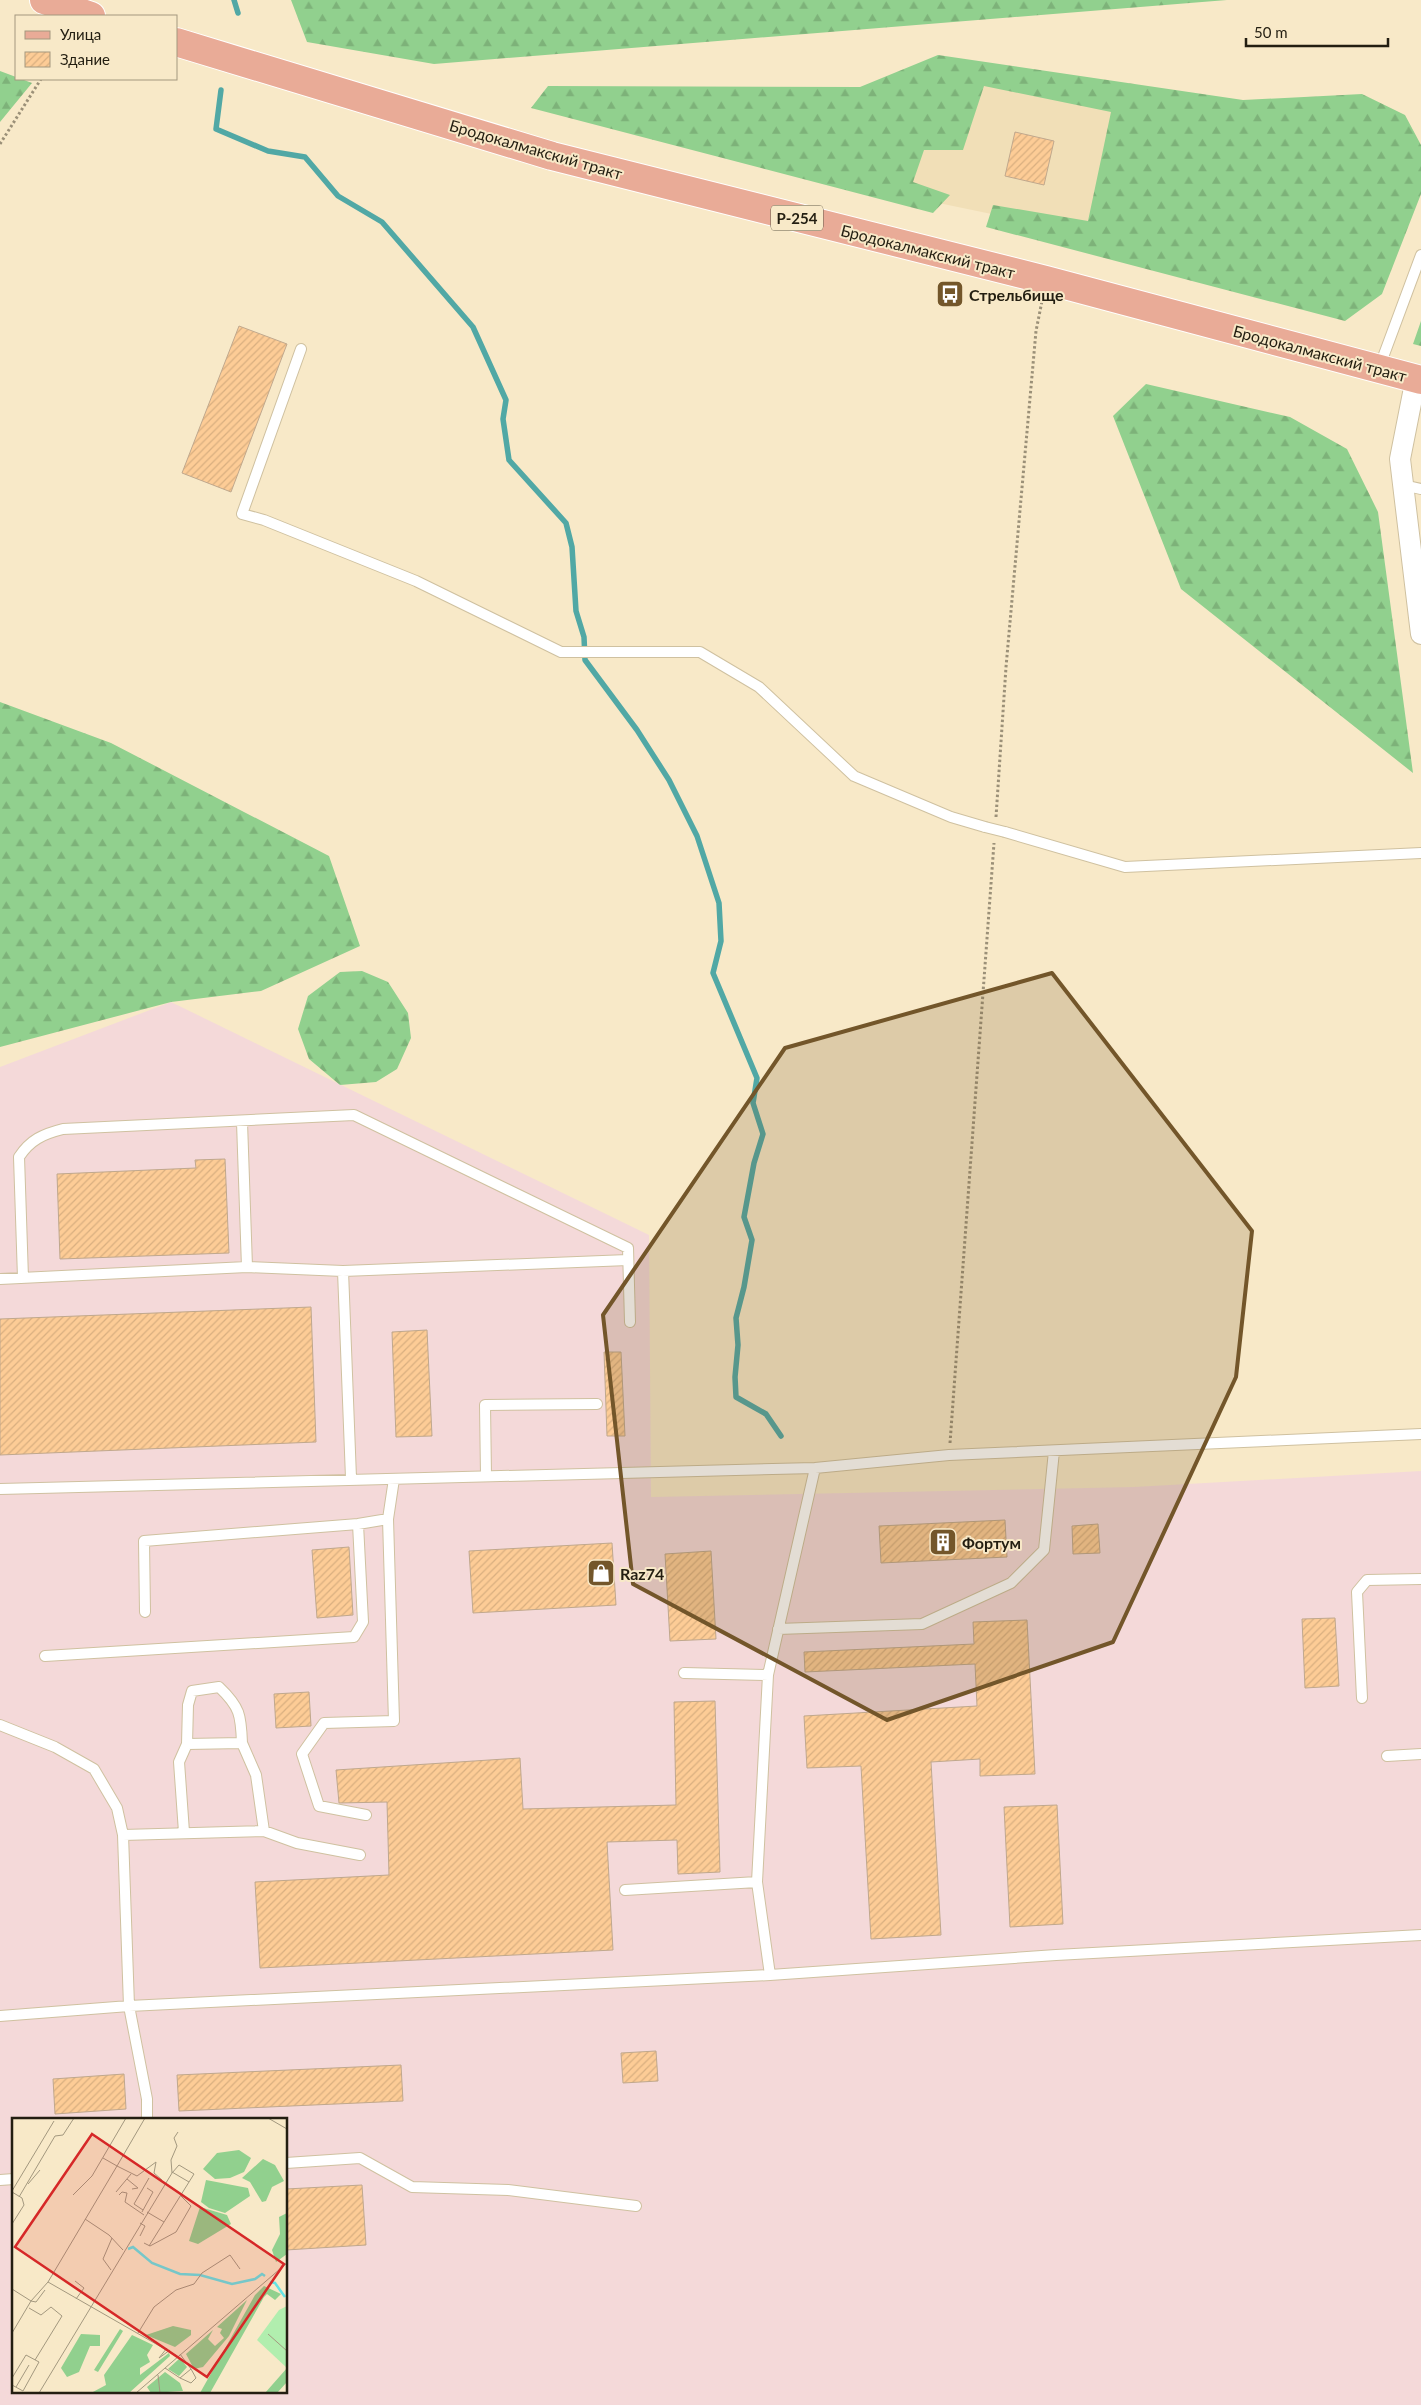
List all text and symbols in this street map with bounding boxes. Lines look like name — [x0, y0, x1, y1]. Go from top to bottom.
legend — [15, 15, 178, 80]
scale bar — [1246, 15, 1388, 47]
text: 50 m — [1254, 23, 1288, 41]
text: Улица — [60, 25, 101, 43]
text: Здание — [60, 50, 110, 68]
street label: Бродокалмакский тракт — [447, 115, 625, 183]
road number: Р-254 — [771, 206, 823, 230]
street label: Бродокалмакский тракт — [839, 220, 1017, 282]
bus stop icon: Стрельбище — [935, 279, 965, 309]
place label: Стрельбище — [969, 285, 1064, 304]
street label: Бродокалмакский тракт — [1231, 321, 1409, 385]
building icon: Фортум — [928, 1527, 958, 1557]
place label: Фортум — [962, 1533, 1021, 1552]
shop icon: Raz74 — [586, 1558, 616, 1588]
place label: Raz74 — [620, 1564, 664, 1583]
inset map — [12, 2118, 288, 2392]

